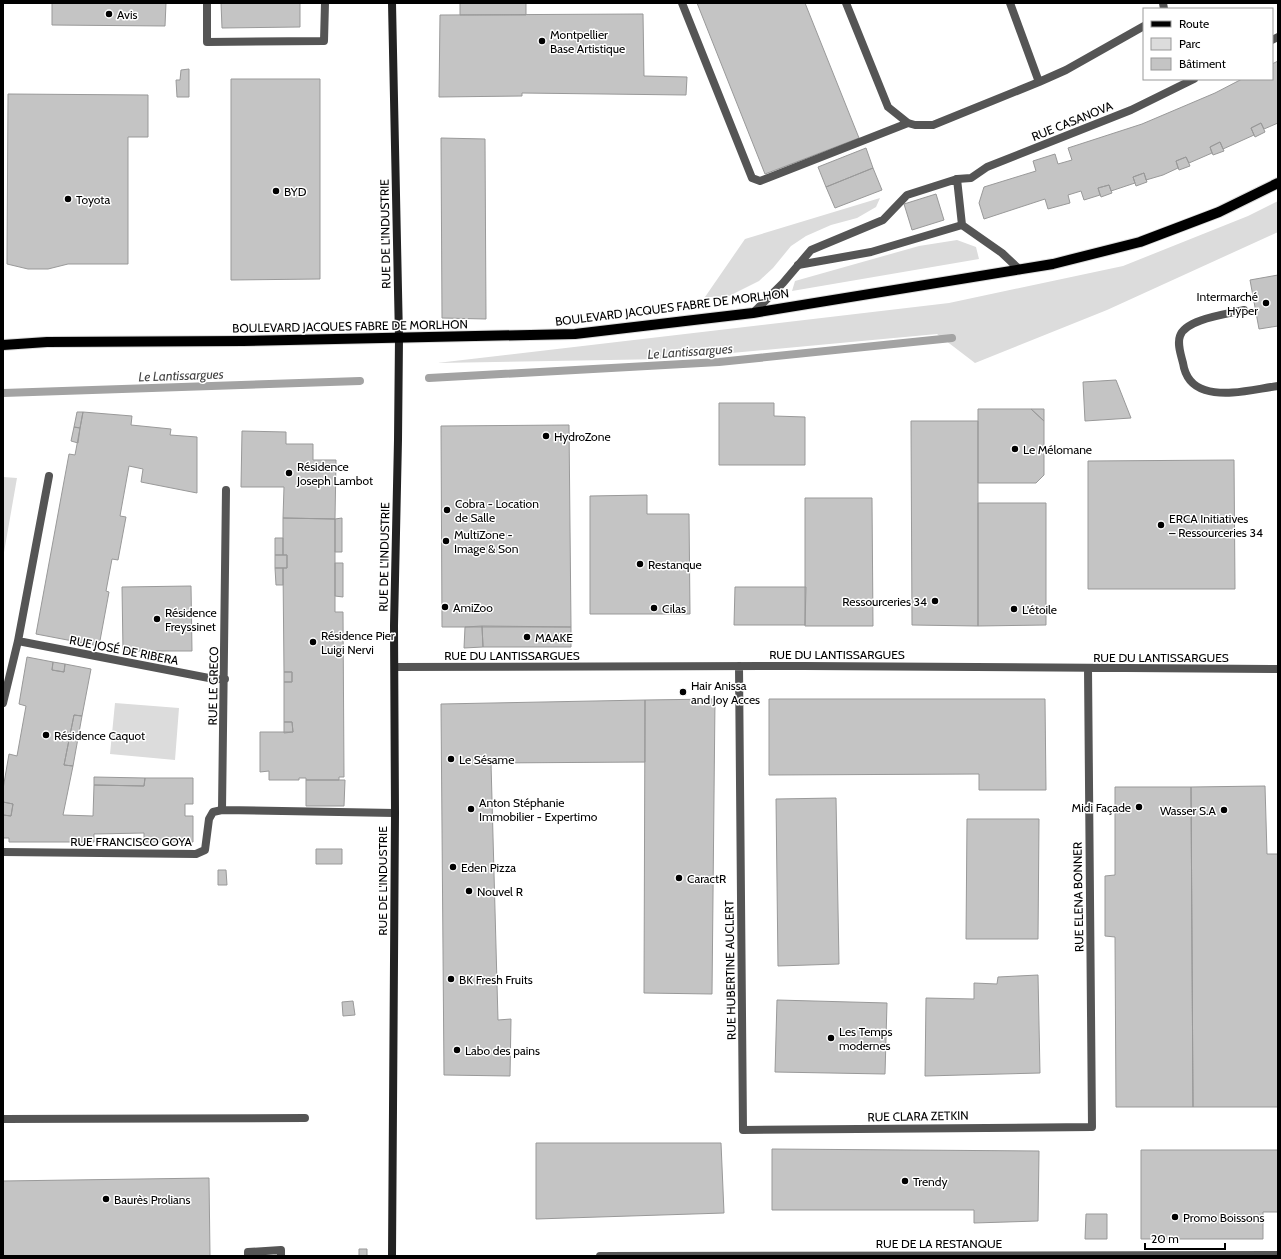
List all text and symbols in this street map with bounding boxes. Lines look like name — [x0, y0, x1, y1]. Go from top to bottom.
place label: Avis — [117, 7, 137, 22]
legend — [1143, 8, 1273, 80]
marker: Avis — [104, 9, 114, 19]
text: Route — [1179, 16, 1209, 31]
place label: Montpellier Base Artistique — [550, 27, 625, 56]
marker: Montpellier Base Artistique — [537, 36, 547, 46]
text: Parc — [1179, 36, 1201, 51]
text: Bâtiment — [1179, 56, 1226, 71]
street label: RUE CASANOVA — [1029, 98, 1115, 144]
street label: RUE DE L'INDUSTRIE — [377, 179, 393, 289]
place label: BYD — [284, 184, 307, 199]
marker: BYD — [271, 186, 281, 196]
place label: Toyota — [76, 192, 110, 207]
marker: Toyota — [63, 194, 73, 204]
street label: BOULEVARD JACQUES FABRE DE MORLHON — [554, 285, 790, 329]
place label: Intermarché Hyper — [1196, 289, 1258, 318]
marker: Intermarché Hyper — [1261, 298, 1271, 308]
street label: BOULEVARD JACQUES FABRE DE MORLHON — [232, 316, 468, 336]
water label: Le Lantissargues — [647, 340, 733, 362]
water label: Le Lantissargues — [138, 366, 224, 384]
place label: HydroZone — [554, 429, 611, 444]
marker: HydroZone — [541, 431, 551, 441]
place label: Le Mélomane — [1023, 442, 1092, 457]
marker: Le Mélomane — [1010, 444, 1020, 454]
place label: Résidence Joseph Lambot — [296, 459, 373, 488]
marker: Résidence Joseph Lambot — [284, 468, 294, 478]
place label: Cobra - Location de Salle — [455, 496, 539, 525]
street label: RUE DE L'INDUSTRIE — [376, 502, 392, 612]
marker: Cobra - Location de Salle — [442, 505, 452, 515]
place label: ERCA Initiatives – Ressourceries 34 — [1169, 511, 1263, 540]
marker: ERCA Initiatives – Ressourceries 34 — [1156, 520, 1166, 530]
place label: MultiZone - Image & Son — [454, 527, 519, 556]
marker: MultiZone - Image & Son — [441, 536, 451, 546]
place label: Restanque — [648, 557, 702, 572]
marker: Restanque — [635, 559, 645, 569]
place label: Ressourceries 34 — [842, 594, 927, 609]
marker: Ressourceries 34 — [930, 596, 940, 606]
place label: AmiZoo — [453, 600, 493, 615]
place label: Cilas — [662, 601, 686, 616]
marker: AmiZoo — [440, 602, 450, 612]
place label: L'étoile — [1022, 602, 1057, 617]
marker: Cilas — [649, 603, 659, 613]
marker: L'étoile — [1009, 604, 1019, 614]
place label: Résidence Freyssinet — [165, 605, 217, 634]
marker: Résidence Freyssinet — [152, 614, 162, 624]
place label: Résidence Pier Luigi Nervi — [321, 628, 395, 657]
place label: MAAKE — [535, 630, 573, 645]
street label: RUE JOSÉ DE RIBERA — [68, 632, 180, 668]
marker: MAAKE — [522, 632, 532, 642]
marker: Résidence Pier Luigi Nervi — [308, 637, 318, 647]
street label: RUE LE GRECO — [205, 646, 221, 726]
street label: RUE DU LANTISSARGUES — [769, 647, 905, 662]
street label: RUE DU LANTISSARGUES — [444, 648, 580, 663]
street label: RUE DU LANTISSARGUES — [1093, 650, 1229, 665]
place label: Hair Anissa and Joy Acces — [691, 678, 760, 707]
marker: Hair Anissa and Joy Acces — [678, 687, 688, 697]
place label: Résidence Caquot — [54, 728, 145, 743]
marker: Résidence Caquot — [41, 730, 51, 740]
place label: Le Sésame — [459, 752, 514, 767]
marker: Le Sésame — [446, 754, 456, 764]
place label: Anton Stéphanie Immobilier - Expertimo — [479, 795, 598, 824]
place label: Midi Façade — [1072, 800, 1131, 815]
marker: Midi Façade — [1134, 802, 1144, 812]
place label: Wasser S.A — [1160, 803, 1217, 818]
marker: Anton Stéphanie Immobilier - Expertimo — [466, 804, 476, 814]
marker: Wasser S.A — [1219, 805, 1229, 815]
street label: RUE DE L'INDUSTRIE — [375, 826, 390, 936]
street label: RUE FRANCISCO GOYA — [70, 834, 192, 849]
street label: RUE ELENA BONNER — [1070, 841, 1086, 952]
place label: Eden Pizza — [461, 860, 516, 875]
marker: Eden Pizza — [448, 862, 458, 872]
place label: CaractR — [687, 871, 727, 886]
marker: CaractR — [674, 873, 684, 883]
place label: Nouvel R — [477, 884, 524, 899]
marker: Nouvel R — [464, 886, 474, 896]
street label: RUE HUBERTINE AUCLERT — [721, 899, 739, 1040]
place label: BK Fresh Fruits — [459, 972, 533, 987]
marker: BK Fresh Fruits — [446, 974, 456, 984]
place label: Les Temps modernes — [839, 1024, 893, 1053]
marker: Les Temps modernes — [826, 1033, 836, 1043]
place label: Labo des pains — [465, 1043, 540, 1058]
marker: Labo des pains — [452, 1045, 462, 1055]
street label: RUE CLARA ZETKIN — [867, 1108, 969, 1124]
place label: Trendy — [913, 1174, 948, 1189]
marker: Trendy — [900, 1176, 910, 1186]
place label: Baurès Prolians — [114, 1192, 191, 1207]
marker: Baurès Prolians — [101, 1194, 111, 1204]
place label: Promo Boissons — [1183, 1210, 1264, 1225]
marker: Promo Boissons — [1170, 1212, 1180, 1222]
scale bar — [1145, 1225, 1225, 1251]
text: 20 m — [1151, 1231, 1179, 1246]
street label: RUE DE LA RESTANQUE — [876, 1236, 1003, 1251]

